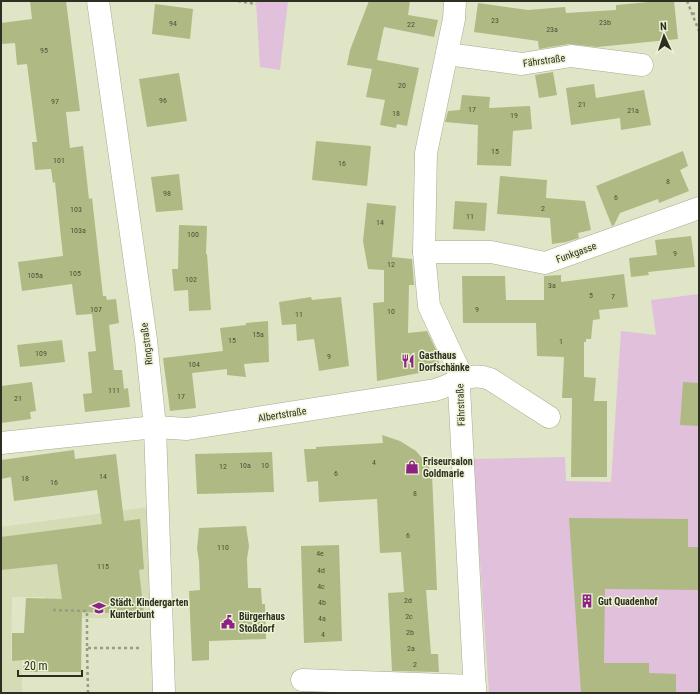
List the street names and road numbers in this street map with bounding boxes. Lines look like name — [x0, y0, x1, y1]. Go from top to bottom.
street label: Fährstraße — [522, 52, 566, 69]
street label: Funkgasse — [554, 240, 598, 265]
street label: Ringstraße — [138, 322, 155, 366]
street label: Fährstraße — [454, 383, 467, 426]
street label: Albertstraße — [257, 405, 307, 424]

